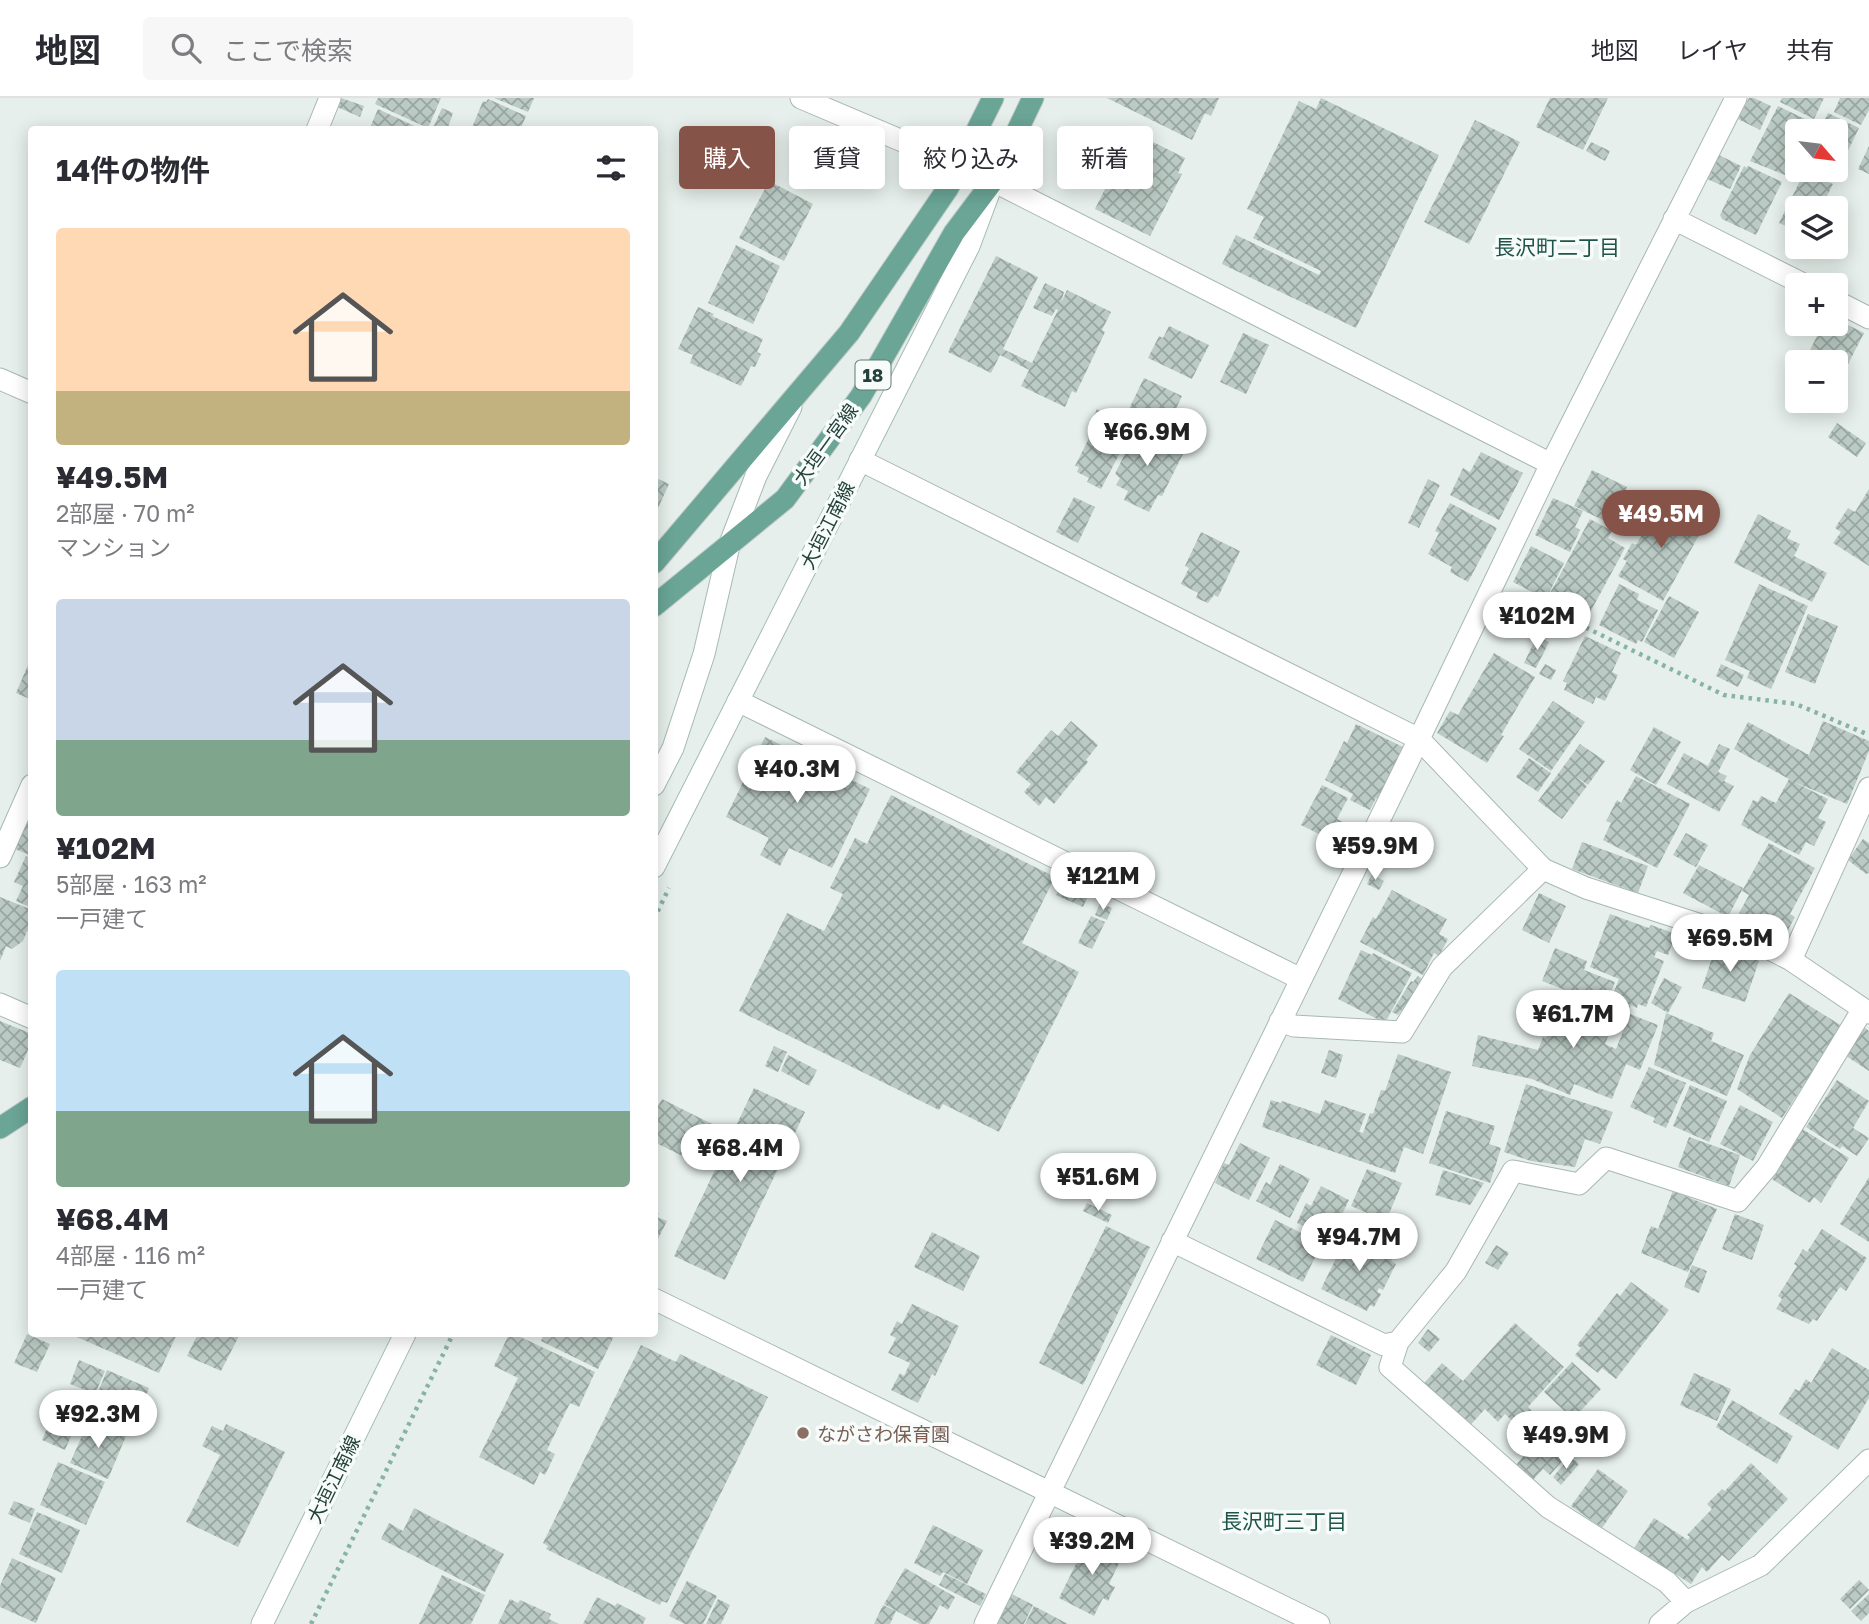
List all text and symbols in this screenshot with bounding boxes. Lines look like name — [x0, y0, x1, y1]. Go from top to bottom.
search box — [143, 17, 633, 80]
icon: search — [167, 29, 205, 67]
text: 地図 — [35, 30, 101, 69]
text: ここで検索 — [223, 35, 353, 66]
text: 地図 — [1591, 35, 1639, 64]
text: レイヤ — [1677, 35, 1748, 64]
text: 共有 — [1786, 35, 1834, 64]
north arrow — [1785, 119, 1848, 182]
map controls — [1785, 119, 1848, 413]
chip: 購入 — [679, 126, 775, 189]
chip: 賃貸 — [789, 126, 885, 189]
chip: 絞り込み — [899, 126, 1043, 189]
chip: 新着 — [1057, 126, 1153, 189]
icon: filters — [592, 149, 630, 187]
text: 14件の物件 — [56, 152, 210, 188]
button: layers — [1785, 196, 1848, 259]
district label: 長沢町二丁目 — [1494, 234, 1620, 260]
button: + — [1785, 273, 1848, 336]
icon: home — [280, 274, 406, 400]
button: − — [1785, 350, 1848, 413]
road number: 18 — [856, 360, 890, 390]
street label: 大垣一宮線 — [788, 399, 862, 489]
pin: ¥66.9M — [1090, 408, 1204, 468]
text: ¥66.9M — [1104, 417, 1190, 445]
text: ¥49.5M — [56, 459, 168, 495]
street label: 大垣江南線 — [795, 477, 859, 573]
pin: ¥49.5M — [1604, 490, 1718, 550]
text: 2部屋 · 70 m² — [56, 499, 195, 527]
text: ¥49.5M — [1618, 499, 1704, 527]
text: マンション — [56, 533, 171, 561]
pin: ¥102M — [1488, 592, 1586, 652]
text: ¥102M — [1499, 601, 1575, 629]
icon: home — [280, 645, 406, 771]
pin: ¥40.3M — [740, 746, 854, 805]
text: ¥40.3M — [754, 754, 840, 782]
pin: ¥59.9M — [1318, 822, 1432, 882]
text: ¥102M — [56, 830, 156, 866]
text: ¥59.9M — [1332, 831, 1418, 859]
pin: ¥121M — [1054, 852, 1152, 912]
text: ¥121M — [1066, 861, 1140, 889]
text: 5部屋 · 163 m² — [56, 870, 207, 898]
text: 一戸建て — [56, 904, 148, 932]
pin: ¥69.5M — [1673, 914, 1787, 974]
text: ¥69.5M — [1687, 923, 1773, 951]
pin: ¥61.7M — [1516, 990, 1630, 1050]
text: ¥61.7M — [1532, 999, 1614, 1027]
icon: home — [280, 1016, 406, 1142]
pin: ¥68.4M — [683, 1124, 797, 1184]
text: ¥68.4M — [697, 1133, 783, 1161]
pin: ¥51.6M — [1041, 1154, 1155, 1213]
text: ¥51.6M — [1056, 1162, 1140, 1190]
text: ¥68.4M — [56, 1201, 169, 1237]
pin: ¥94.7M — [1302, 1214, 1416, 1273]
text: ¥94.7M — [1317, 1222, 1401, 1250]
text: 4部屋 · 116 m² — [56, 1241, 205, 1269]
text: 一戸建て — [56, 1275, 148, 1303]
pin: ¥92.3M — [41, 1390, 155, 1450]
text: ¥92.3M — [55, 1399, 141, 1427]
pin: ¥49.9M — [1509, 1412, 1623, 1471]
text: ¥49.9M — [1523, 1420, 1609, 1448]
place label: ながさわ保育園 — [817, 1422, 950, 1445]
marker: ながさわ保育園 — [795, 1425, 811, 1441]
street label: 大垣江南線 — [302, 1431, 364, 1527]
district label: 長沢町三丁目 — [1221, 1508, 1347, 1534]
pin: ¥39.2M — [1035, 1518, 1149, 1577]
text: ¥39.2M — [1049, 1526, 1135, 1554]

